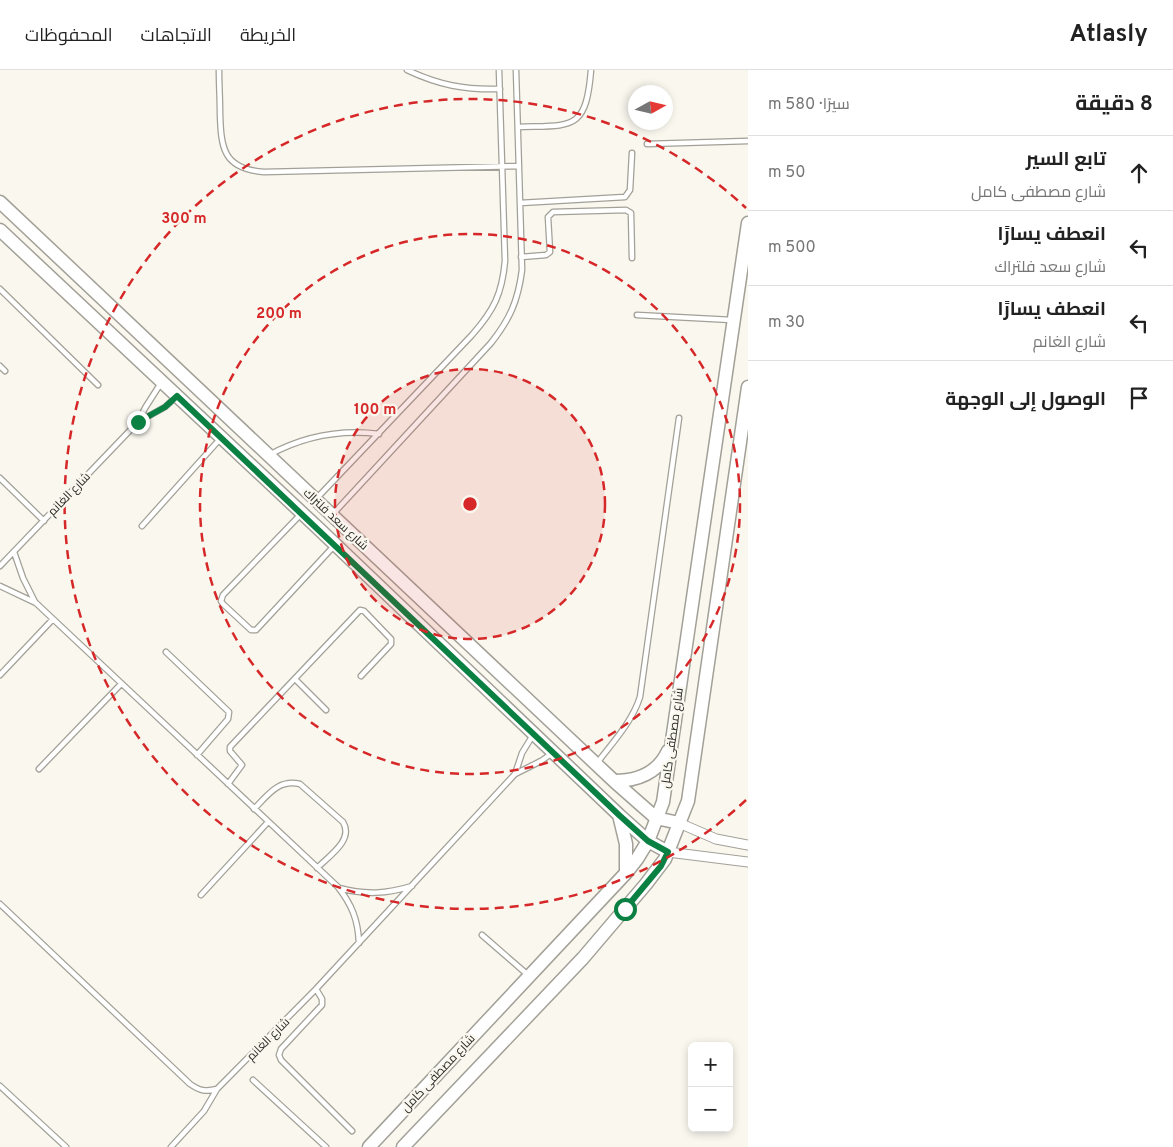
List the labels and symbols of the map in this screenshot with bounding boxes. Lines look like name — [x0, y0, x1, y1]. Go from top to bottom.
north arrow — [628, 85, 673, 130]
text: 300 m — [161, 210, 207, 229]
text: 200 m — [256, 305, 302, 324]
text: 100 m — [354, 401, 396, 420]
route end — [127, 411, 150, 434]
street label: شارع الغانم — [45, 469, 95, 520]
street label: شارع سعد فلتراك — [299, 485, 371, 554]
centre of rings — [461, 495, 479, 513]
street label: شارع مصطفى كامل — [658, 687, 688, 789]
route start — [614, 898, 637, 921]
street label: شارع الغانم — [244, 1015, 294, 1065]
street label: شارع مصطفى كامل — [398, 1031, 479, 1116]

